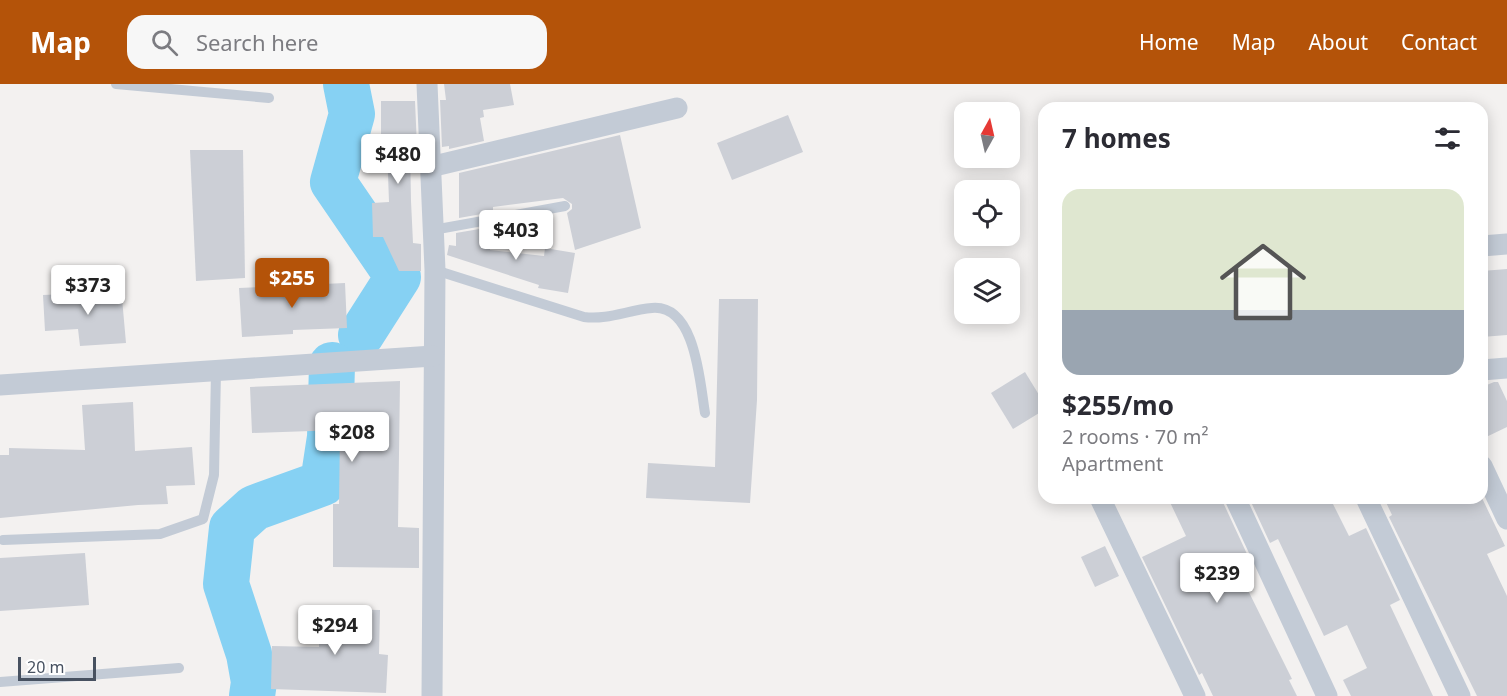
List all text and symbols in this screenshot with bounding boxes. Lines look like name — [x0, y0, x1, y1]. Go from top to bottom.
search box — [127, 15, 547, 69]
text: Map — [30, 23, 91, 61]
icon: search — [148, 26, 181, 59]
text: Search here — [196, 27, 318, 57]
text: Home — [1139, 28, 1199, 56]
text: Map — [1232, 28, 1275, 56]
text: About — [1308, 28, 1368, 56]
text: Contact — [1401, 28, 1477, 56]
north arrow — [954, 102, 1020, 168]
map controls — [954, 102, 1020, 324]
text: 7 homes — [1062, 120, 1171, 156]
icon: filters — [1431, 122, 1464, 155]
pin: $480 — [362, 134, 434, 185]
text: $480 — [375, 140, 421, 167]
button: locate — [954, 180, 1020, 246]
pin: $403 — [480, 210, 552, 261]
text: $403 — [493, 216, 539, 243]
icon: home — [1209, 228, 1317, 336]
pin: $255 — [256, 258, 328, 309]
button: layers — [954, 258, 1020, 324]
text: $255 — [269, 264, 315, 291]
pin: $373 — [52, 265, 124, 316]
text: $373 — [65, 271, 111, 298]
text: $255/mo — [1062, 387, 1174, 423]
pin: $208 — [316, 412, 388, 463]
text: $208 — [329, 418, 375, 445]
text: 2 rooms · 70 m² — [1062, 423, 1209, 450]
text: Apartment — [1062, 450, 1163, 477]
pin: $239 — [1181, 553, 1253, 604]
text: $239 — [1194, 559, 1240, 586]
pin: $294 — [299, 605, 371, 656]
text: $294 — [312, 611, 358, 638]
scale bar — [18, 654, 96, 682]
text: 20 m — [27, 656, 64, 678]

